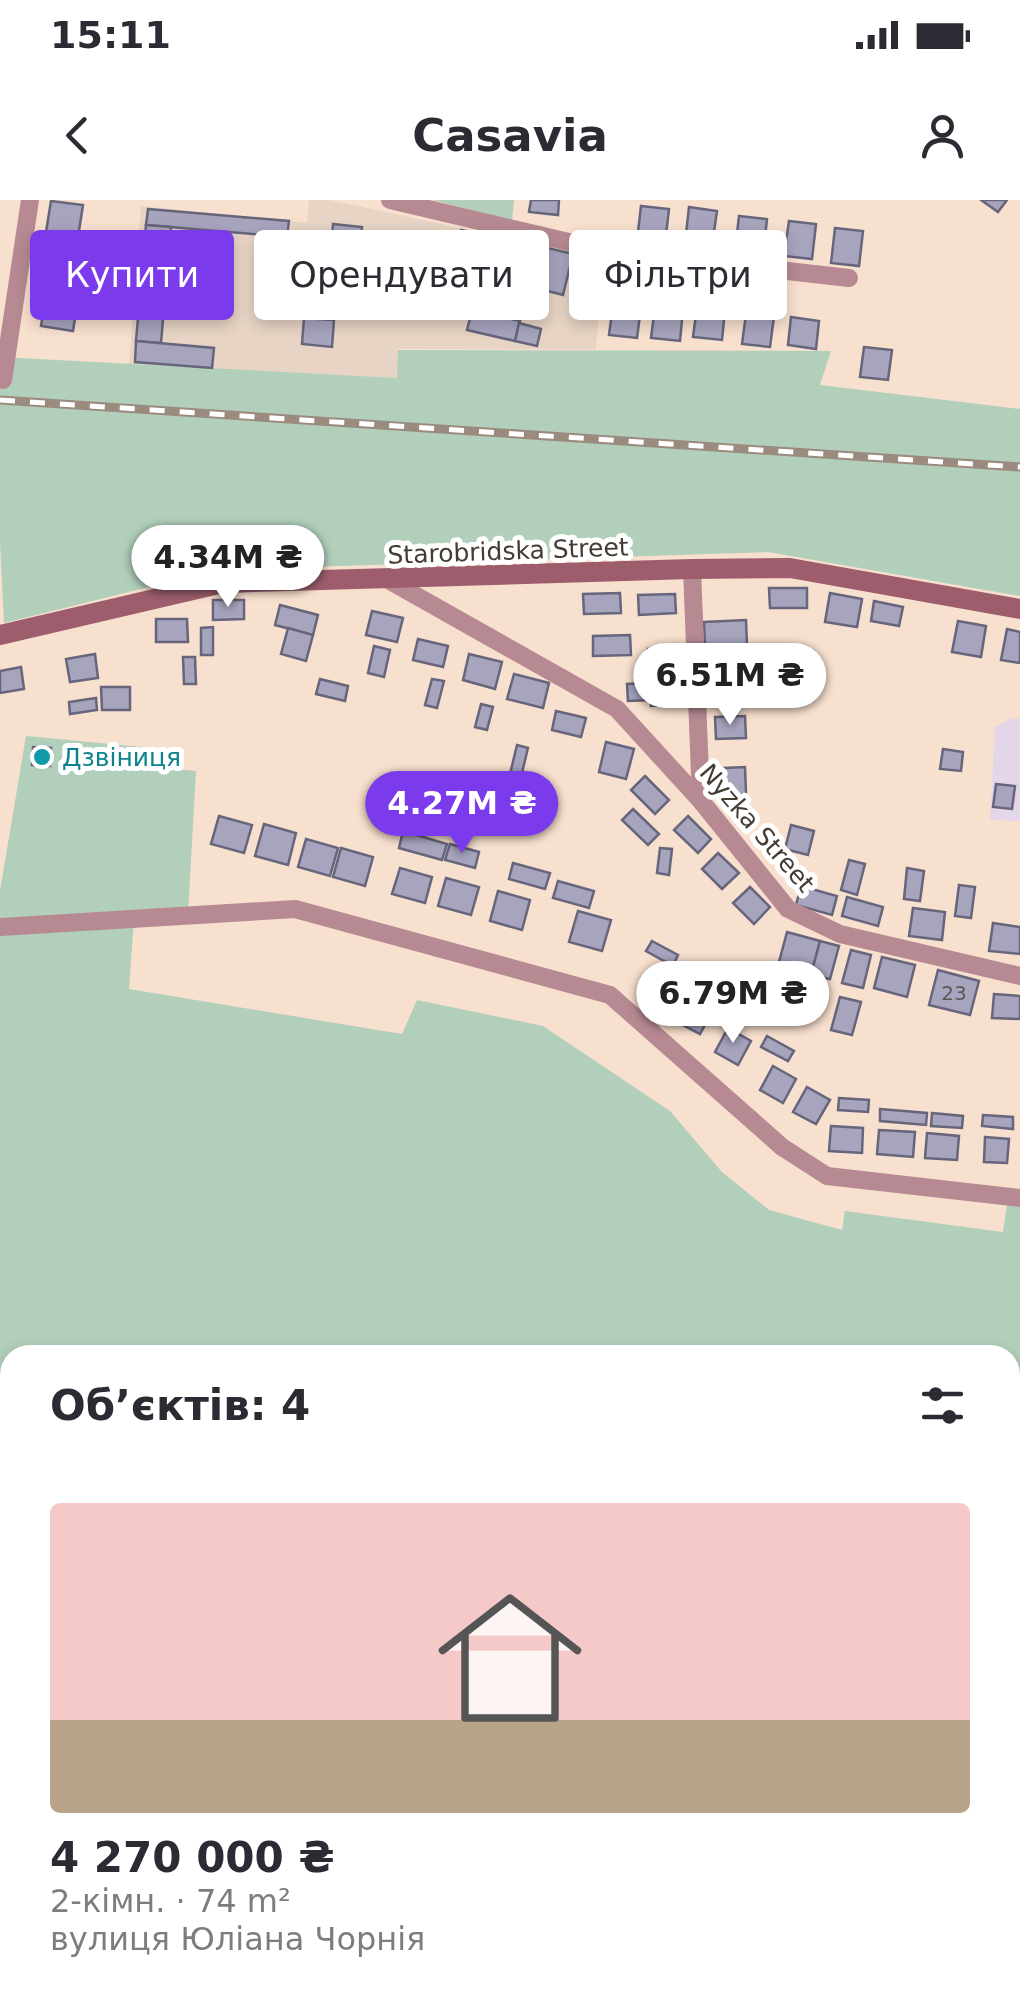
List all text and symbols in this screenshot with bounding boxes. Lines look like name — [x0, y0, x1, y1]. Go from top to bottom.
text: 15:11 — [50, 13, 171, 57]
icon: back — [50, 108, 105, 163]
icon: person — [915, 108, 970, 163]
text: Casavia — [412, 109, 608, 162]
chip: Купити — [30, 230, 234, 320]
chip: Орендувати — [254, 230, 549, 320]
chip: Фільтри — [569, 230, 787, 320]
pin: 4.34M ₴ — [136, 525, 320, 610]
street label: Starobridska Street — [387, 532, 629, 570]
text: 4.34M ₴ — [153, 538, 303, 576]
pin: 6.51M ₴ — [638, 643, 822, 728]
text: 6.51M ₴ — [655, 656, 805, 694]
place label: Дзвіниця — [62, 743, 181, 772]
marker: Дзвіниця — [31, 746, 53, 768]
street label: Nyzka Street — [694, 758, 821, 898]
pin: 4.27M ₴ — [370, 771, 554, 856]
text: 4.27M ₴ — [387, 784, 537, 822]
pin: 6.79M ₴ — [641, 961, 825, 1046]
text: 6.79M ₴ — [658, 974, 808, 1012]
house number: 23 — [941, 981, 967, 1005]
icon: filters — [915, 1378, 970, 1433]
text: Об’єктів: 4 — [50, 1381, 310, 1430]
icon: home — [420, 1568, 600, 1748]
text: 4 270 000 ₴ — [50, 1833, 335, 1882]
text: 2-кімн. · 74 m² — [50, 1882, 291, 1920]
text: вулиця Юліана Чорнія — [50, 1920, 425, 1958]

